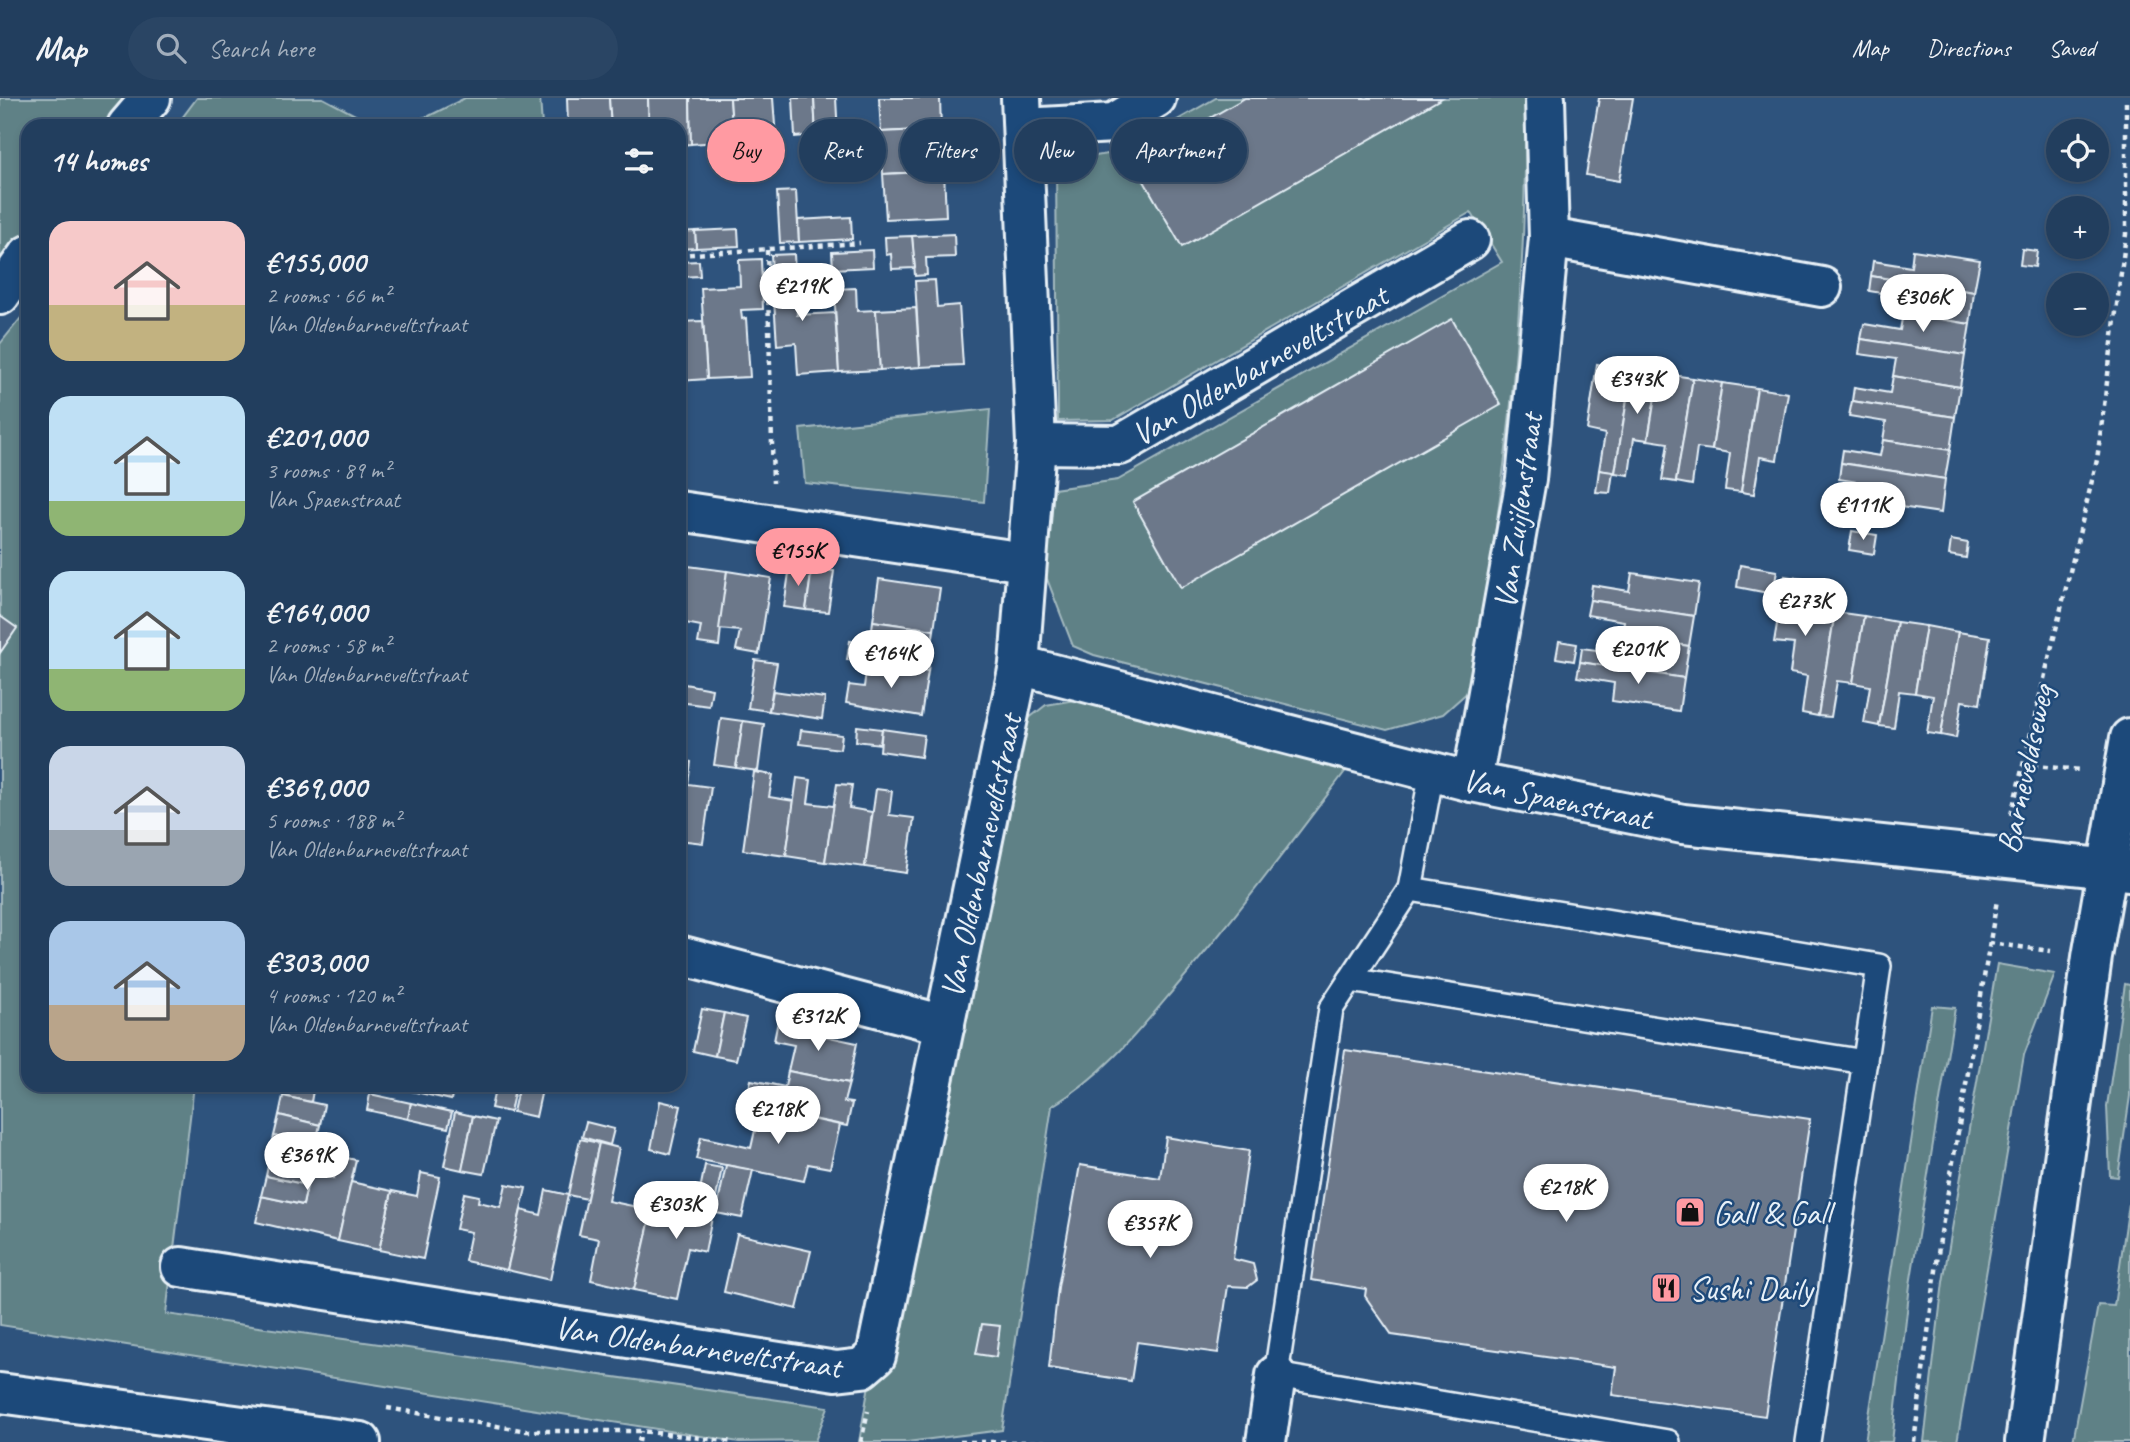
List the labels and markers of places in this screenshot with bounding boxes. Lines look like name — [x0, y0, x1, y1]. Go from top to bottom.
pin: €219K — [753, 264, 851, 323]
pin: €306K — [1874, 274, 1972, 334]
pin: €343K — [1588, 356, 1686, 416]
pin: €111K — [1814, 482, 1912, 542]
pin: €155K — [749, 528, 847, 588]
pin: €273K — [1756, 578, 1854, 638]
pin: €201K — [1589, 626, 1687, 686]
pin: €164K — [842, 630, 940, 690]
pin: €312K — [769, 993, 867, 1053]
pin: €218K — [729, 1086, 827, 1146]
pin: €369K — [258, 1132, 356, 1192]
pin: €218K — [1517, 1164, 1615, 1224]
pin: €303K — [627, 1182, 725, 1241]
place label: Gall & Gall — [1713, 1192, 1836, 1234]
shop icon: Gall & Gall — [1673, 1195, 1707, 1229]
pin: €357K — [1101, 1200, 1199, 1260]
place label: Sushi Daily — [1689, 1268, 1815, 1310]
restaurant icon: Sushi Daily — [1649, 1271, 1683, 1305]

